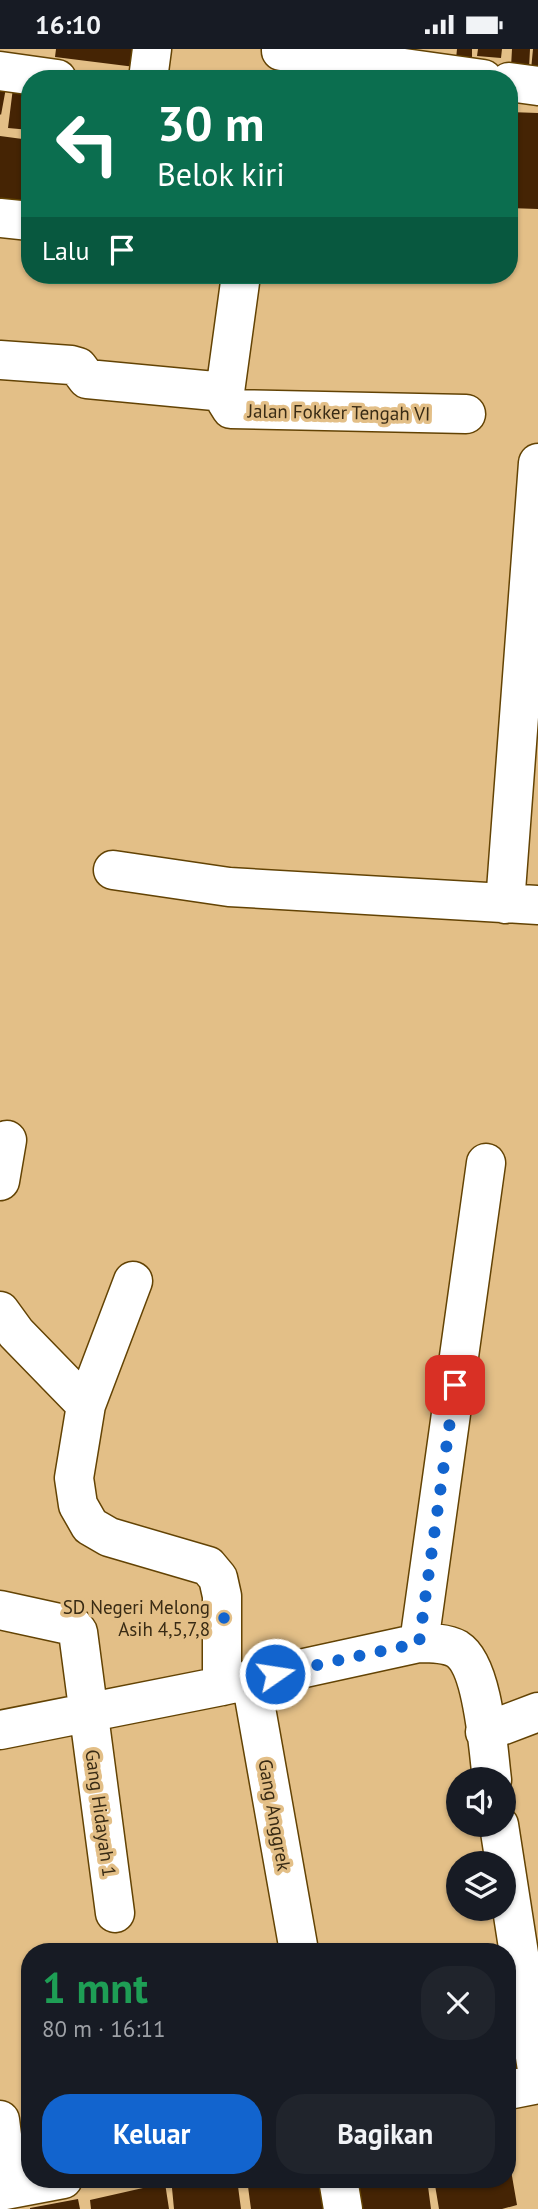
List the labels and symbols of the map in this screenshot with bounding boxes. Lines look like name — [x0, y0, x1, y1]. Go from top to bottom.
street label: Jalan Fokker Tengah VI — [246, 398, 431, 426]
pin — [425, 1355, 485, 1415]
place label: SD Negeri Melong Asih 4,5,7,8 — [63, 1595, 210, 1641]
marker: SD Negeri Melong Asih 4,5,7,8 — [216, 1610, 232, 1626]
position arrow — [238, 1637, 312, 1711]
street label: Gang Hidayah 1 — [80, 1748, 122, 1878]
street label: Gang Anggrek — [253, 1757, 297, 1873]

